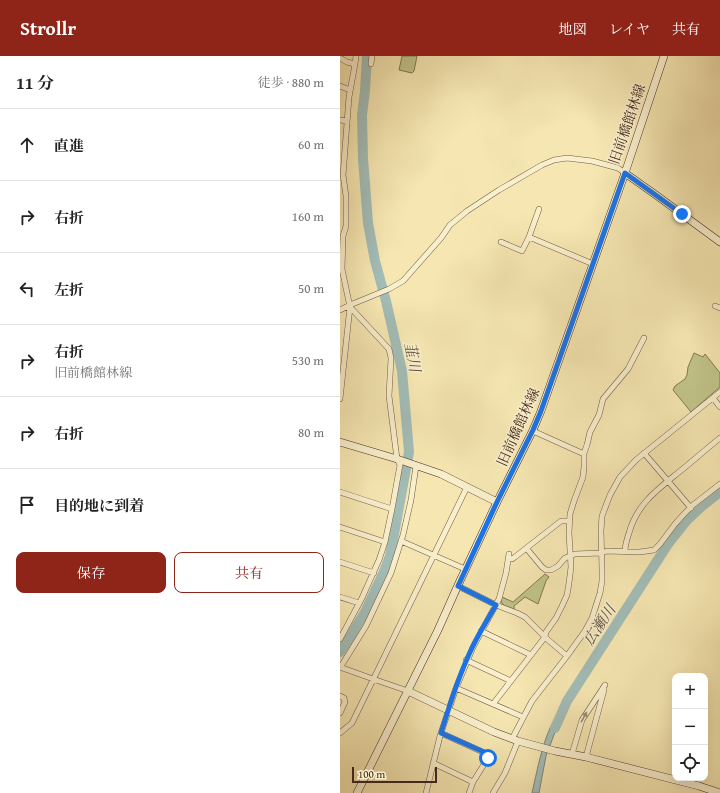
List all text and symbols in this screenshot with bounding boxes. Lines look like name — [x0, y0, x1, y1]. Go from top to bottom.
text: Strollr — [20, 14, 76, 42]
text: 地図 — [559, 19, 587, 39]
text: レイヤ — [609, 19, 650, 39]
text: 共有 — [672, 19, 700, 39]
text: 11 分 — [16, 70, 54, 95]
text: 徒歩 · 880 m — [258, 73, 324, 92]
street label: 旧前橋館林線 — [604, 81, 650, 167]
icon: ahead — [16, 134, 38, 156]
text: 直進 — [54, 135, 84, 156]
text: 60 m — [298, 135, 324, 154]
route end — [673, 205, 691, 223]
icon: right — [16, 206, 38, 228]
text: 右折 — [54, 207, 84, 228]
text: 160 m — [292, 207, 324, 226]
icon: left — [16, 278, 38, 300]
text: 左折 — [54, 279, 84, 300]
text: 50 m — [298, 279, 324, 298]
water label: 韮川 — [400, 340, 427, 376]
text: 右折 — [54, 341, 84, 362]
icon: right — [16, 350, 38, 372]
text: 530 m — [292, 351, 324, 370]
text: 旧前橋館林線 — [54, 363, 132, 382]
street label: 旧前橋館林線 — [492, 385, 544, 469]
icon: right — [16, 422, 38, 444]
text: 右折 — [54, 423, 84, 444]
text: 80 m — [298, 423, 324, 442]
icon: arrive — [16, 494, 38, 516]
text: 目的地に到着 — [54, 495, 144, 516]
button: 保存 — [16, 552, 166, 593]
button: 共有 — [174, 552, 324, 593]
water label: 広瀬川 — [578, 599, 621, 650]
map controls — [672, 673, 708, 781]
button: + — [672, 673, 708, 709]
button: − — [672, 709, 708, 745]
one-way arrow — [581, 712, 587, 723]
button: locate — [672, 745, 708, 781]
route start — [479, 749, 497, 767]
scale bar — [352, 765, 437, 784]
text: 100 m — [358, 766, 385, 782]

